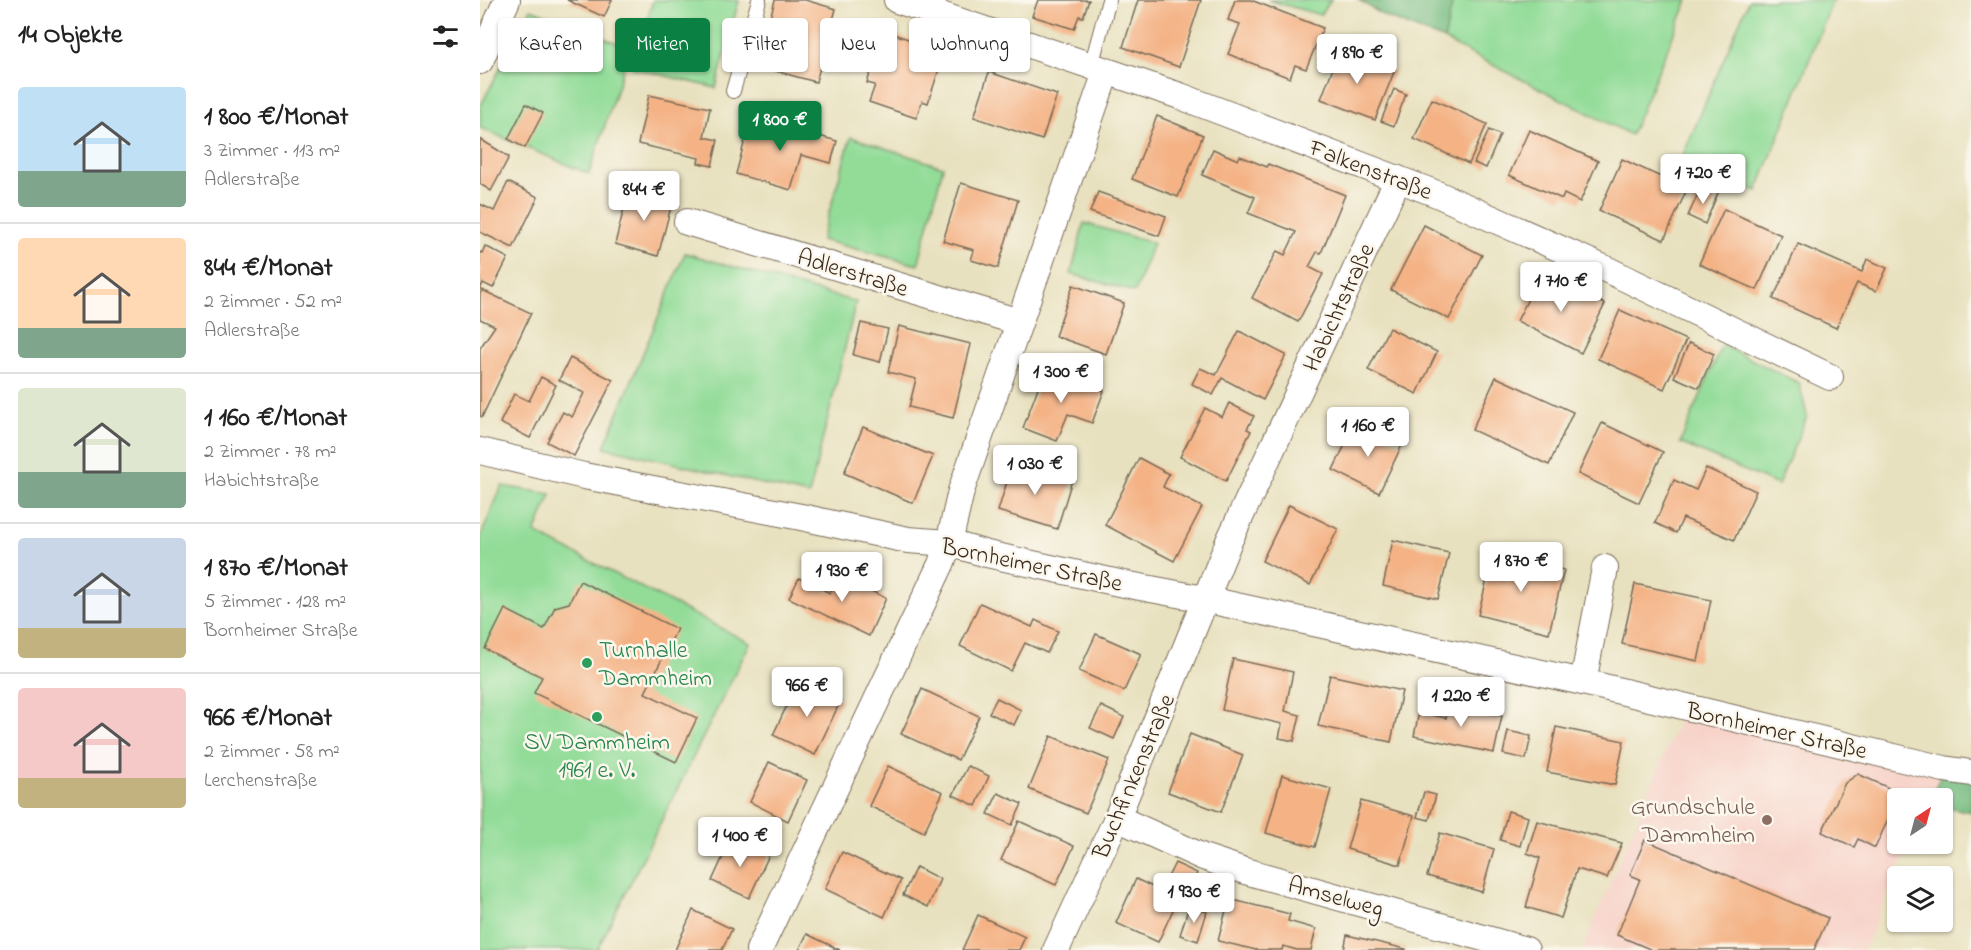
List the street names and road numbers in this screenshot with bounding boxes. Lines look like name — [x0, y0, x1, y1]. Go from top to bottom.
street label: Falkenstraße — [1302, 131, 1437, 211]
street label: Habichtstraße — [1295, 238, 1385, 378]
street label: Adlerstraße — [792, 241, 912, 308]
street label: Bornheimer Straße — [937, 530, 1126, 603]
street label: Buchfinkenstraße — [1084, 689, 1186, 866]
street label: Bornheimer Straße — [1682, 694, 1870, 770]
street label: Amselweg — [1284, 869, 1387, 928]

